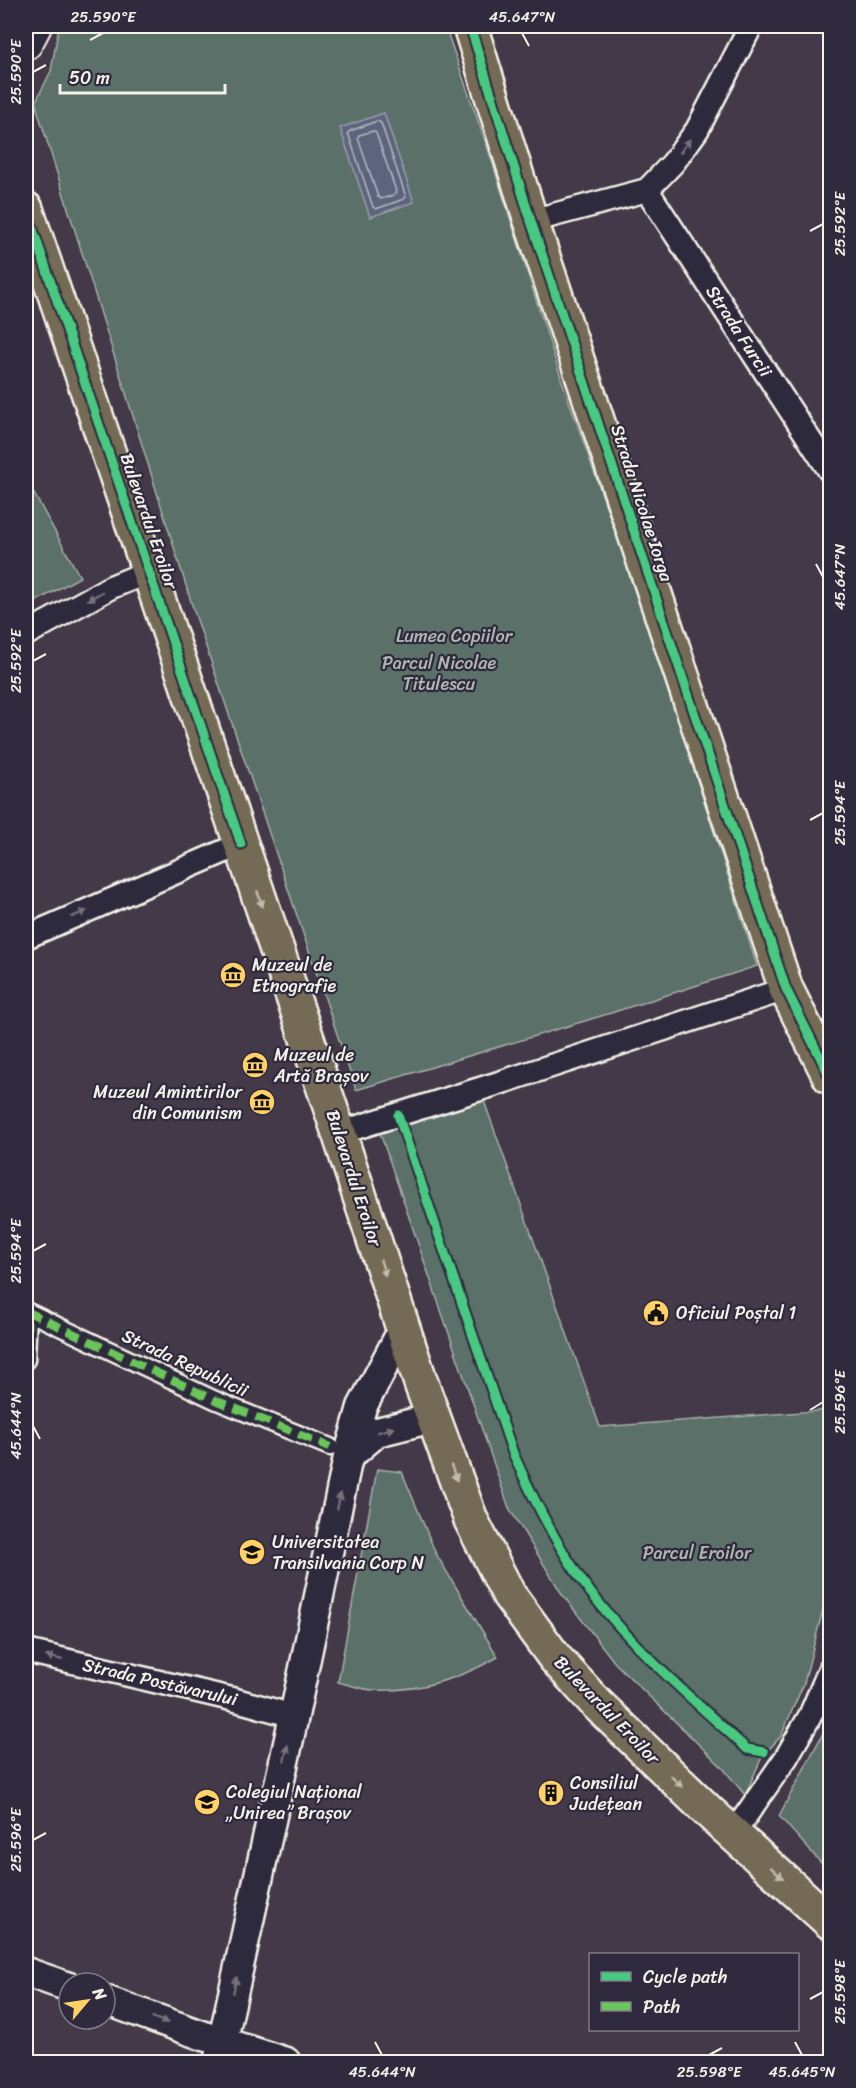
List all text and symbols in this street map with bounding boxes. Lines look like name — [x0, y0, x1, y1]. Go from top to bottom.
text: 25.590°E — [71, 4, 137, 30]
text: 45.647°N — [489, 4, 556, 30]
text: 25.590°E — [3, 38, 29, 104]
scale bar — [60, 57, 225, 95]
text: 50 m — [69, 62, 110, 94]
one-way arrow — [679, 138, 691, 154]
text: 25.592°E — [827, 190, 853, 256]
street label: Strada Furcii — [697, 278, 781, 384]
street label: Strada Nicolae Iorga — [601, 420, 683, 587]
street label: Bulevardul Eroilor — [111, 449, 188, 595]
text: 45.647°N — [827, 543, 853, 610]
one-way arrow — [87, 590, 103, 601]
park label: Lumea Copiilor — [396, 620, 514, 652]
text: 25.592°E — [3, 627, 29, 693]
park label: Parcul Nicolae Titulescu — [382, 647, 496, 700]
text: 25.594°E — [827, 779, 853, 845]
one-way arrow — [256, 890, 266, 908]
one-way arrow — [71, 909, 89, 919]
place label: Muzeul de Etnografie — [252, 949, 337, 1002]
museum icon: Muzeul de Etnografie — [218, 960, 248, 990]
place label: Muzeul de Artă Brașov — [273, 1039, 370, 1092]
museum icon: Muzeul de Artă Brașov — [240, 1050, 270, 1080]
place label: Muzeul Amintirilor din Comunism — [93, 1076, 244, 1129]
museum icon: Muzeul Amintirilor din Comunism — [247, 1087, 277, 1117]
street label: Bulevardul Eroilor — [317, 1105, 392, 1252]
text: 25.594°E — [3, 1217, 29, 1283]
one-way arrow — [379, 1259, 389, 1277]
place label: Oficiul Poștal 1 — [676, 1297, 797, 1329]
public building icon: Oficiul Poștal 1 — [641, 1298, 671, 1328]
street label: Strada Republicii — [117, 1320, 254, 1407]
text: 25.596°E — [827, 1368, 853, 1434]
text: 45.644°N — [3, 1392, 29, 1460]
one-way arrow — [377, 1424, 395, 1434]
one-way arrow — [449, 1464, 459, 1482]
one-way arrow — [334, 1491, 344, 1510]
place label: Universitatea Transilvania Corp N — [272, 1526, 425, 1579]
school or university icon: Universitatea Transilvania Corp N — [237, 1537, 267, 1567]
park label: Parcul Eroilor — [643, 1537, 753, 1569]
street label: Bulevardul Eroilor — [546, 1648, 669, 1773]
street label: Strada Postăvarului — [79, 1649, 242, 1716]
one-way arrow — [44, 1653, 63, 1662]
one-way arrow — [282, 1744, 291, 1763]
place label: Consiliul Județean — [569, 1767, 642, 1820]
one-way arrow — [668, 1773, 682, 1787]
place label: Colegiul Național „Unirea” Brașov — [225, 1776, 362, 1829]
building icon: Consiliul Județean — [536, 1778, 566, 1808]
school or university icon: Colegiul Național „Unirea” Brașov — [192, 1787, 222, 1817]
text: 25.596°E — [3, 1806, 29, 1872]
one-way arrow — [769, 1866, 784, 1880]
legend — [589, 1953, 799, 2031]
text: 25.598°E — [827, 1958, 853, 2024]
text: Cycle path — [643, 1961, 727, 1993]
north arrow — [57, 1971, 117, 2031]
one-way arrow — [231, 1976, 241, 1994]
text: N — [84, 1981, 115, 2007]
text: Path — [643, 1991, 680, 2023]
one-way arrow — [151, 2016, 169, 2026]
text: 45.644°N — [348, 2059, 416, 2085]
text: 25.598°E — [677, 2059, 743, 2085]
text: 45.645°N — [769, 2059, 836, 2085]

